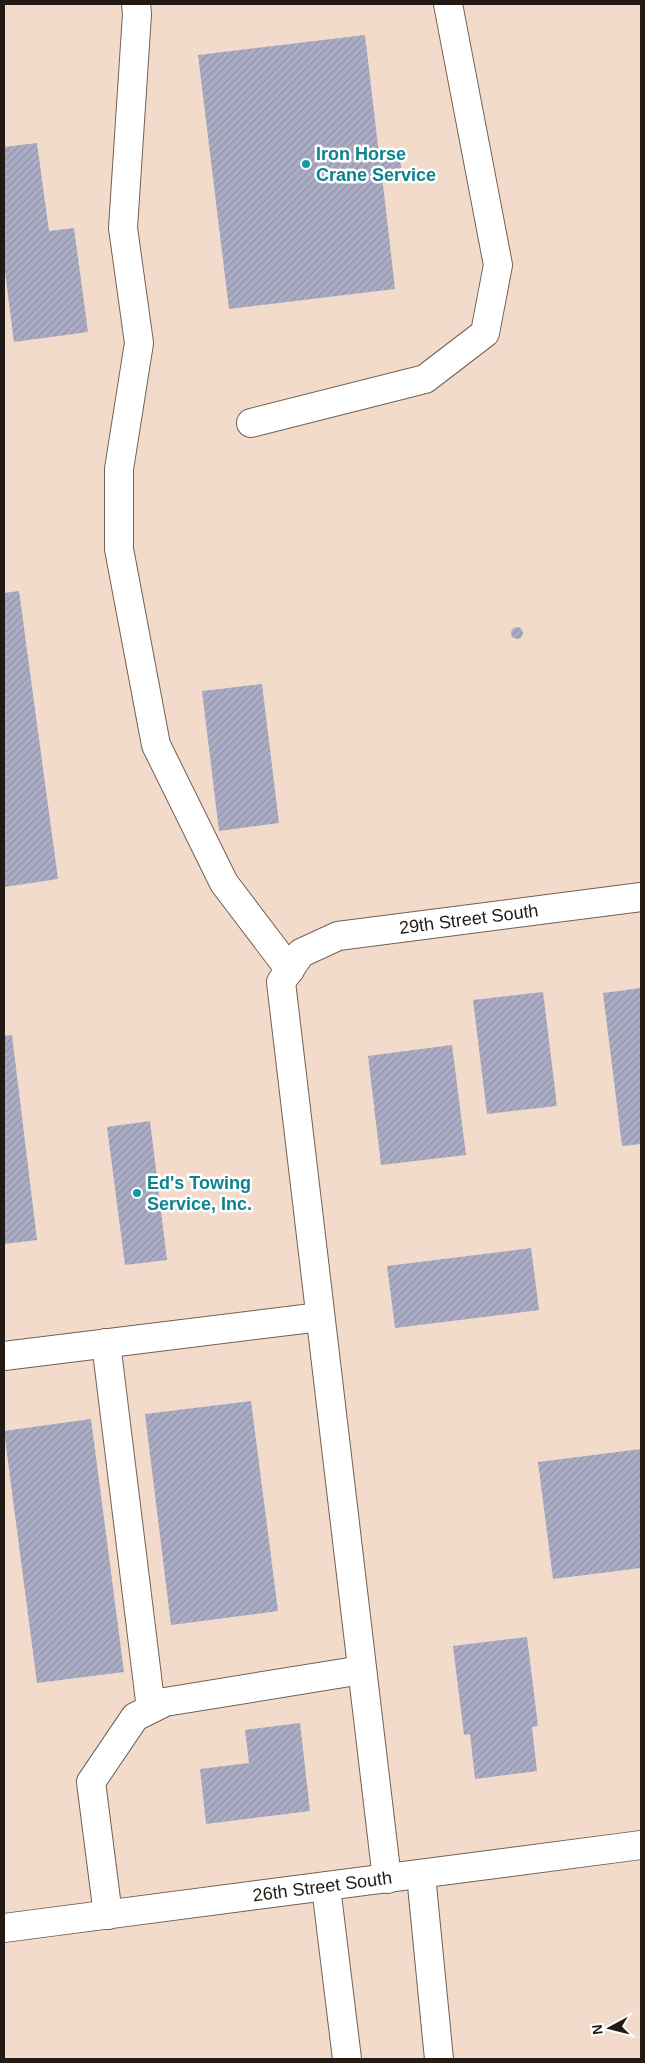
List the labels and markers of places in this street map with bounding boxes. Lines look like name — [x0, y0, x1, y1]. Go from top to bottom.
place label: Iron Horse Crane Service — [316, 144, 436, 185]
marker: Iron Horse Crane Service — [300, 158, 312, 170]
place label: Ed's Towing Service, Inc. — [147, 1173, 252, 1214]
marker: Ed's Towing Service, Inc. — [131, 1187, 143, 1199]

